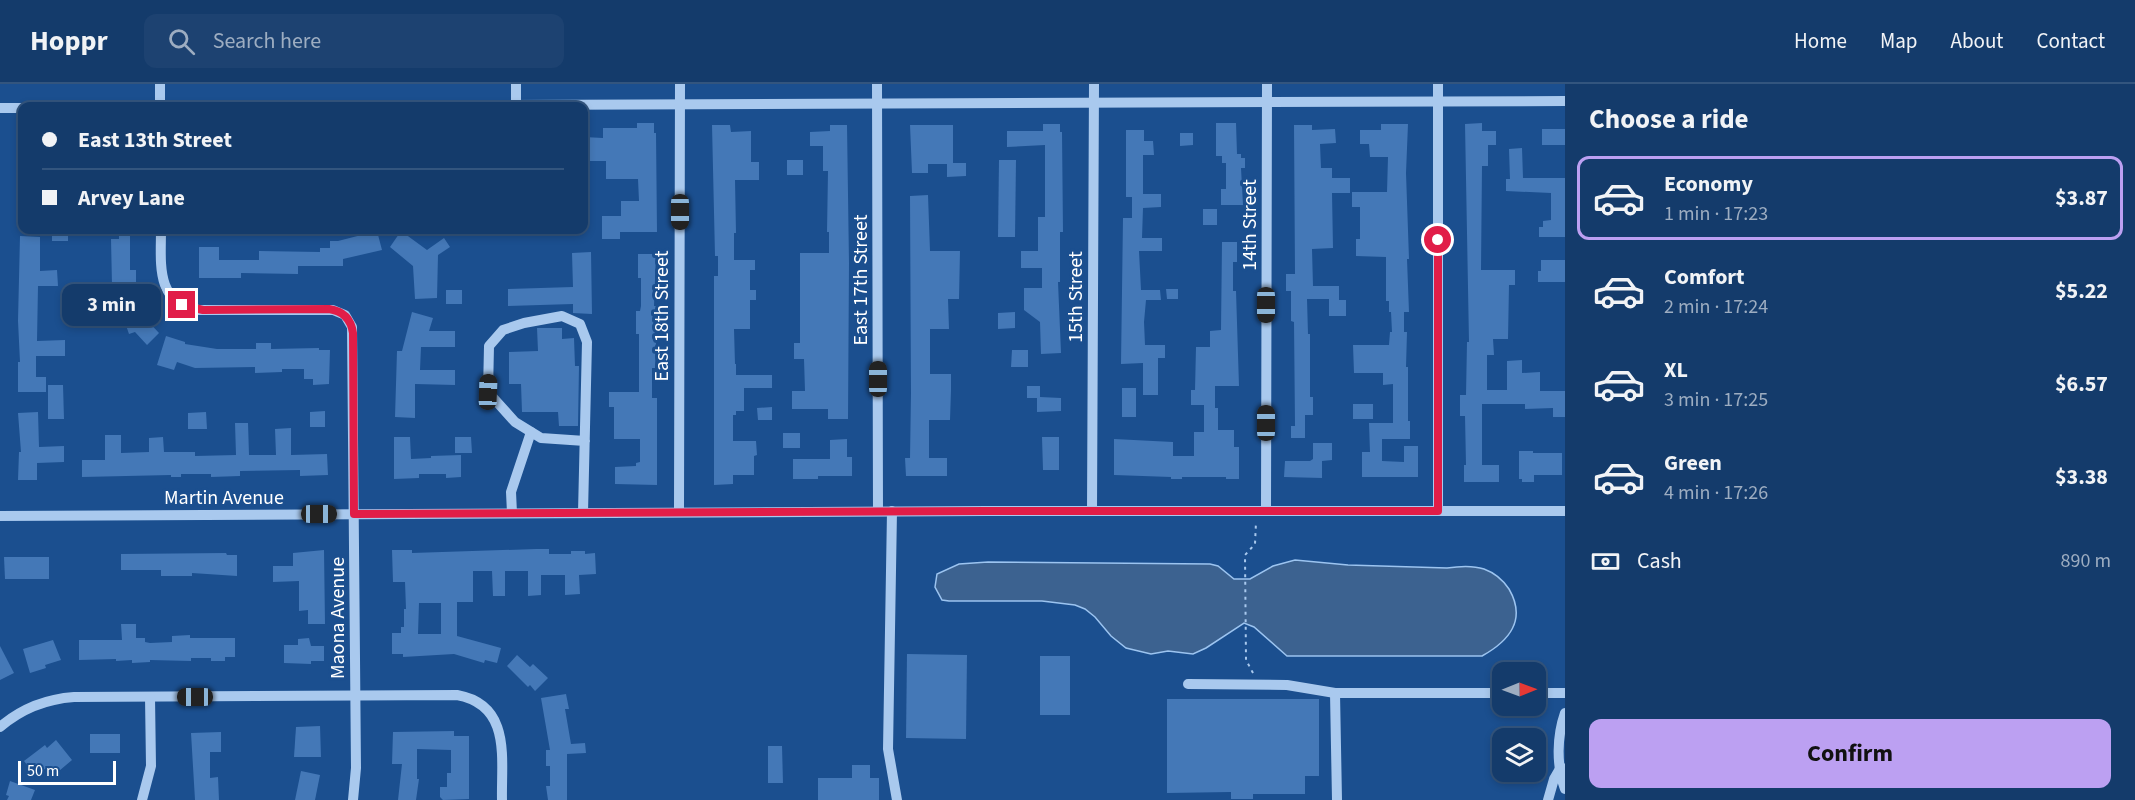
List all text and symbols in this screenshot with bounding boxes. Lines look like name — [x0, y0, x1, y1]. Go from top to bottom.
search box — [144, 14, 564, 68]
text: Hoppr — [30, 21, 108, 61]
icon: search — [165, 25, 198, 58]
text: Search here — [213, 25, 321, 57]
text: Home — [1794, 26, 1847, 56]
text: Map — [1880, 26, 1918, 56]
text: About — [1951, 26, 2003, 56]
text: Contact — [2036, 26, 2105, 56]
text: Choose a ride — [1589, 100, 1749, 139]
text: East 13th Street — [78, 124, 232, 156]
text: Economy — [1664, 168, 1753, 200]
icon: car — [1592, 171, 1646, 225]
street label: 14th Street — [1236, 179, 1264, 271]
text: Arvey Lane — [78, 182, 185, 214]
text: $3.87 — [2055, 182, 2108, 214]
car — [671, 194, 689, 230]
text: 1 min · 17:23 — [1664, 200, 1768, 228]
street label: East 17th Street — [847, 214, 875, 346]
route start — [1424, 226, 1451, 253]
street label: East 18th Street — [648, 250, 676, 382]
street label: 15th Street — [1062, 251, 1090, 343]
text: Comfort — [1664, 261, 1745, 293]
icon: car — [1592, 264, 1646, 318]
text: $5.22 — [2055, 275, 2108, 307]
callout: 3 min — [62, 284, 161, 326]
car — [1257, 287, 1275, 323]
text: 3 min — [87, 291, 136, 319]
route end — [168, 291, 195, 318]
text: 2 min · 17:24 — [1664, 293, 1768, 321]
text: XL — [1664, 354, 1688, 386]
icon: car — [1592, 357, 1646, 411]
car — [869, 361, 887, 397]
text: $6.57 — [2055, 368, 2108, 400]
car — [478, 374, 498, 410]
text: 3 min · 17:25 — [1664, 386, 1768, 414]
car — [1257, 405, 1275, 441]
text: Green — [1664, 447, 1722, 479]
icon: car — [1592, 450, 1646, 504]
text: $3.38 — [2055, 461, 2108, 493]
text: 4 min · 17:26 — [1664, 479, 1768, 507]
street label: Martin Avenue — [164, 484, 284, 512]
car — [301, 505, 337, 523]
icon: cash — [1589, 545, 1622, 578]
text: Cash — [1637, 545, 1682, 577]
text: 890 m — [2061, 547, 2111, 575]
street label: Maona Avenue — [324, 557, 352, 679]
north arrow — [1492, 662, 1546, 716]
map controls — [1492, 662, 1546, 782]
car — [177, 688, 213, 706]
button: Confirm — [1589, 719, 2111, 788]
button: layers — [1492, 728, 1546, 782]
scale bar — [18, 758, 116, 786]
text: 50 m — [27, 760, 59, 782]

